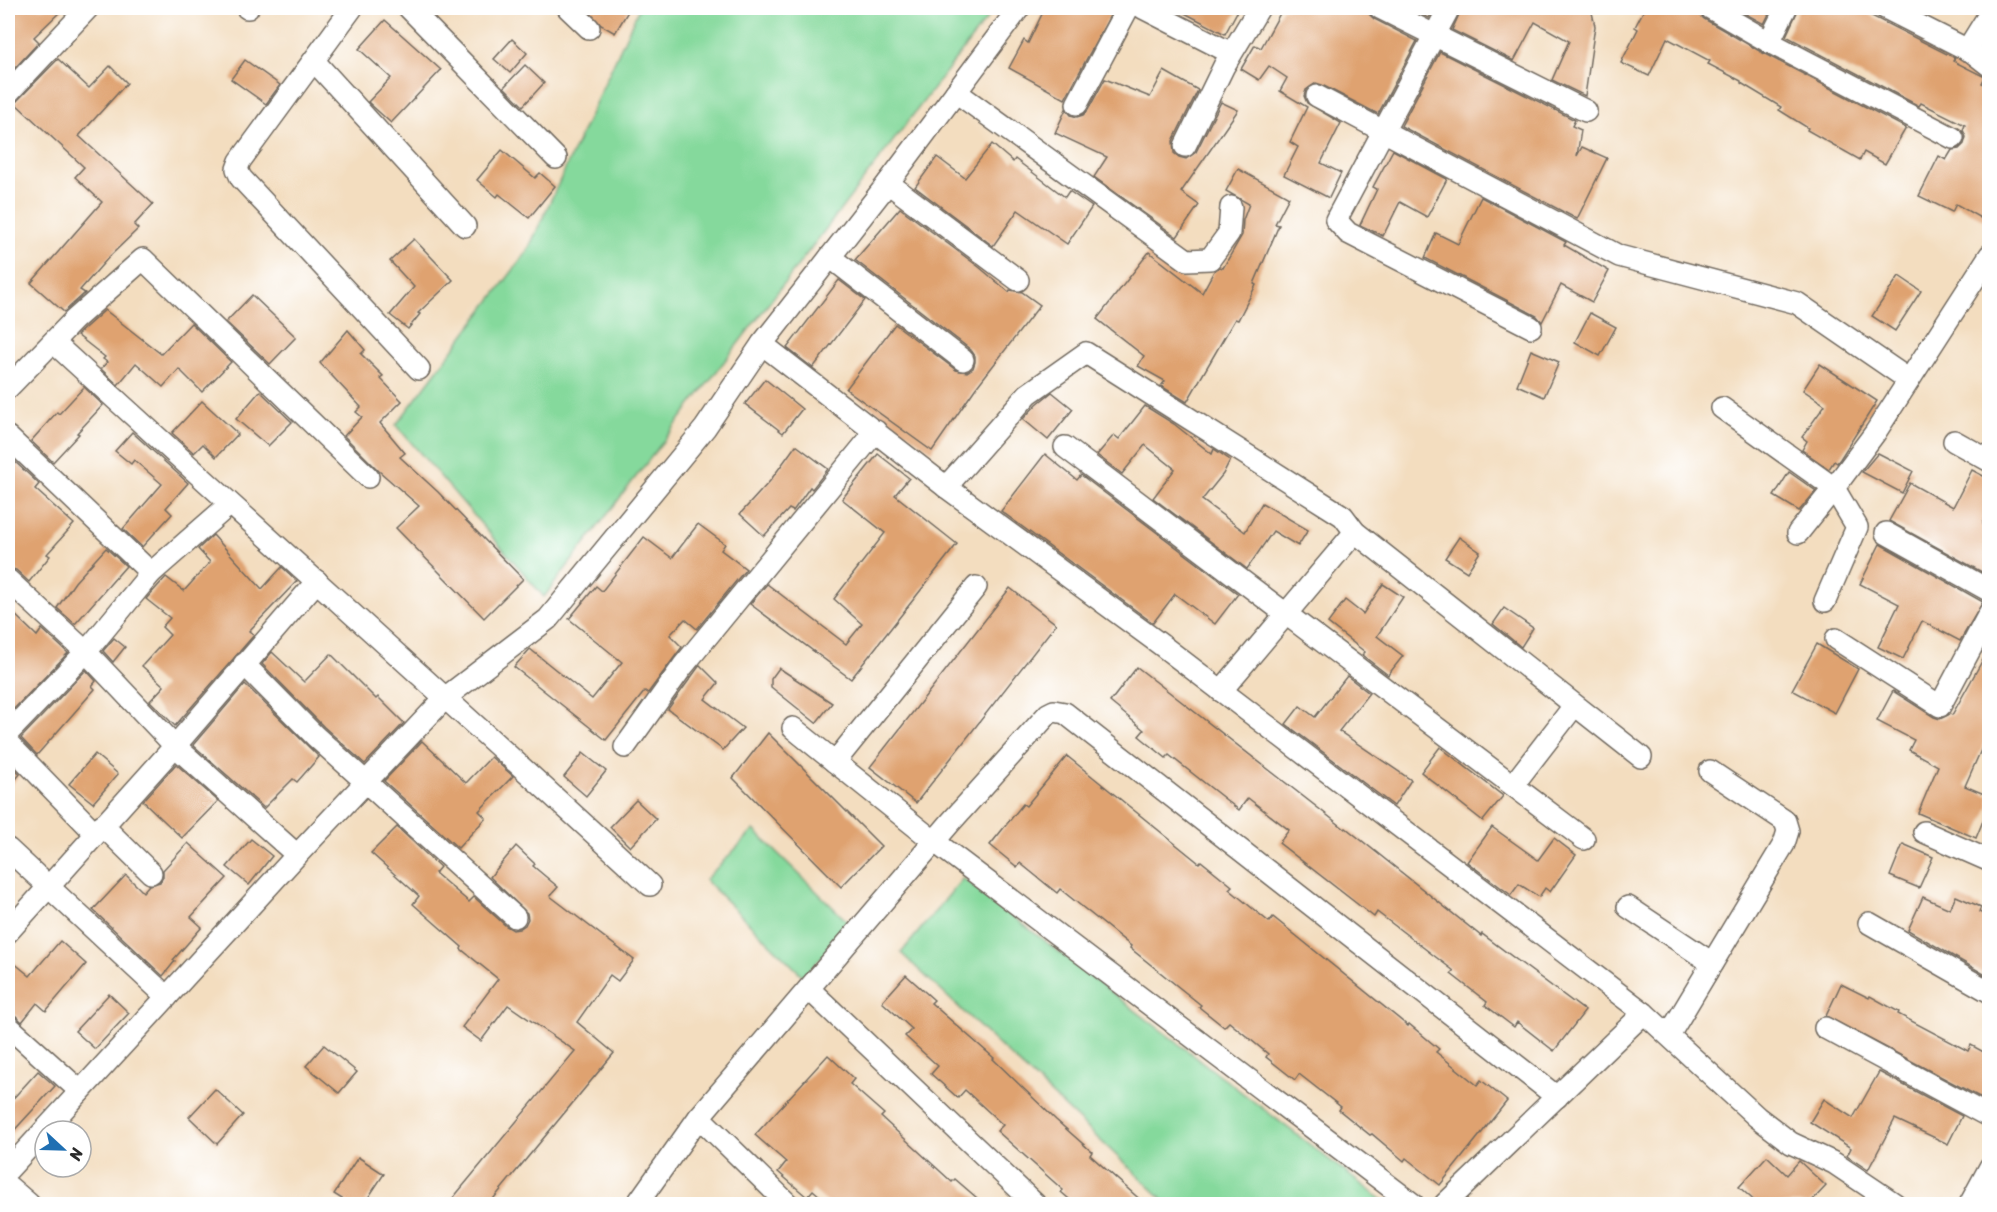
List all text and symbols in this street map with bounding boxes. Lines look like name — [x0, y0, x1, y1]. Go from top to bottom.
north arrow — [33, 1119, 93, 1179]
text: N — [61, 1143, 92, 1166]

